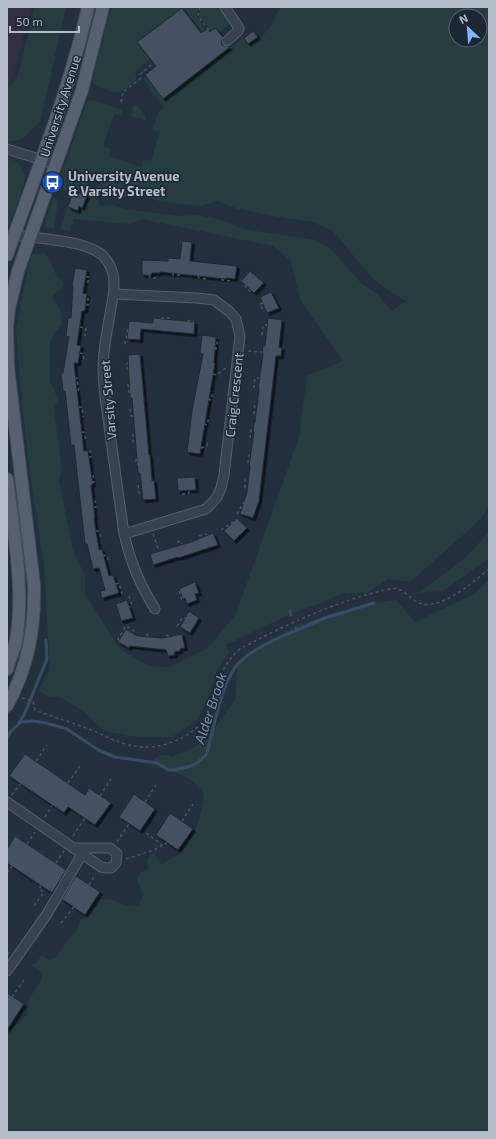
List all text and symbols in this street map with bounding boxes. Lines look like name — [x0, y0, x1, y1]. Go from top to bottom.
scale bar — [10, 8, 79, 34]
north arrow — [448, 8, 488, 48]
text: N — [457, 11, 470, 26]
text: 50 m — [16, 14, 43, 28]
street label: University Avenue — [36, 53, 84, 159]
place label: University Avenue & Varsity Street — [68, 168, 179, 199]
bus stop icon: University Avenue & Varsity Street — [40, 170, 66, 196]
street label: Craig Crescent — [222, 352, 246, 438]
street label: Varsity Street — [97, 359, 119, 441]
water label: Alder Brook — [190, 670, 230, 747]

